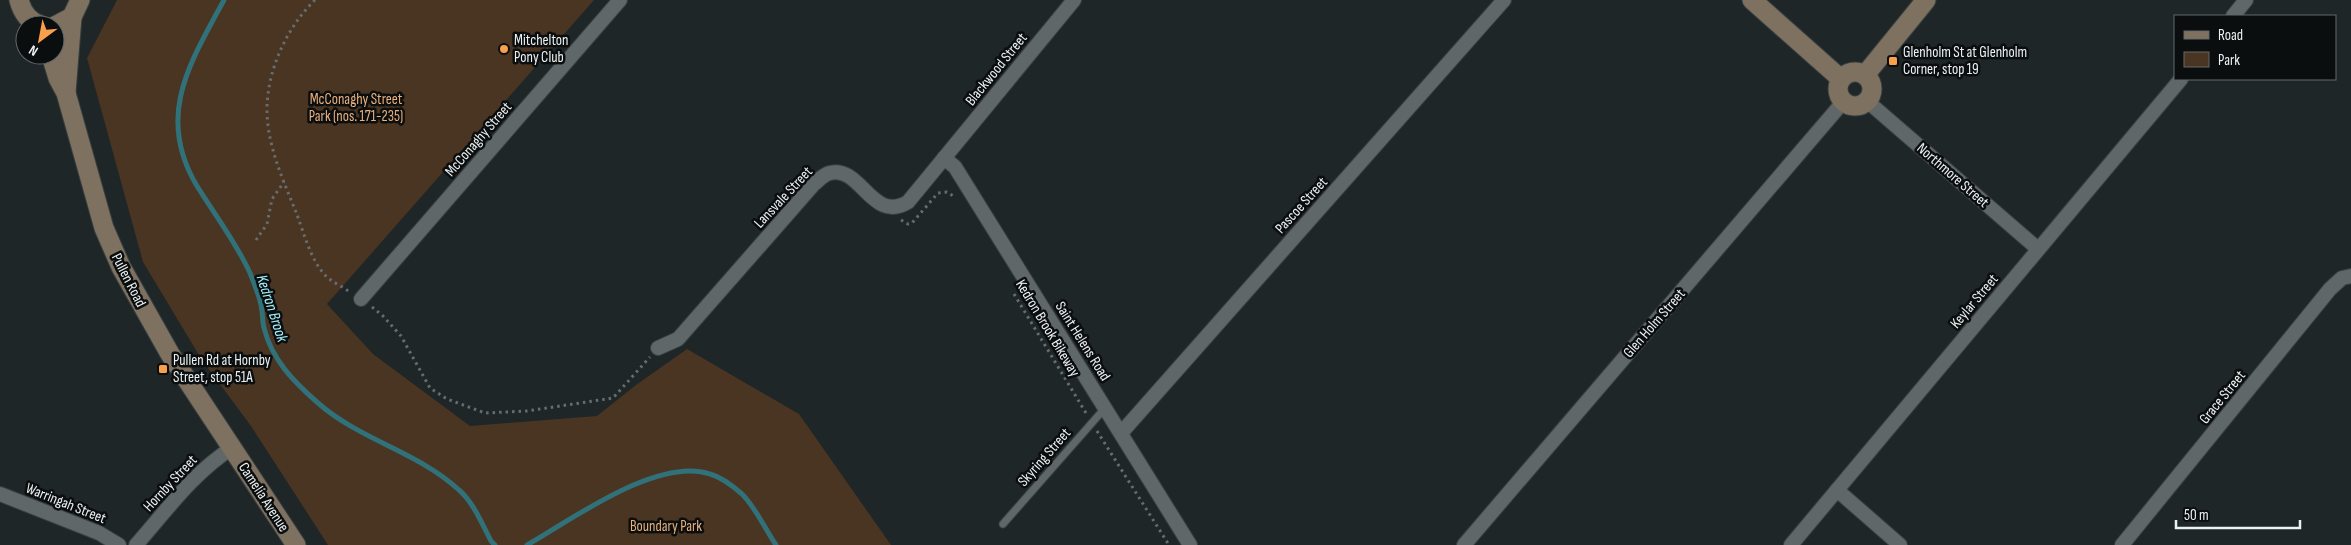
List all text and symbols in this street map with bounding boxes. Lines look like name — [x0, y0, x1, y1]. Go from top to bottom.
north arrow — [15, 15, 65, 65]
legend — [2174, 15, 2336, 80]
text: Road — [2218, 26, 2243, 45]
street label: Blackwood Street — [961, 29, 1032, 110]
place label: Mitchelton Pony Club — [514, 31, 569, 67]
text: N — [26, 41, 41, 60]
marker: Mitchelton Pony Club — [498, 43, 510, 55]
place label: Glenholm St at Glenholm Corner, stop 19 — [1903, 43, 2027, 79]
text: Park — [2218, 51, 2240, 70]
marker: Glenholm St at Glenholm Corner, stop 19 — [1887, 55, 1899, 67]
park label: McConaghy Street Park (nos. 171-235) — [309, 90, 403, 126]
street label: McConaghy Street — [441, 98, 516, 181]
street label: Northmore Street — [1913, 139, 1993, 212]
street label: Lansvale Street — [750, 162, 817, 232]
street label: Pascoe Street — [1271, 173, 1332, 238]
street label: Pullen Road — [107, 250, 150, 310]
street label: Keylar Street — [1946, 270, 2003, 332]
water label: Kedron Brook — [252, 272, 292, 346]
street label: Kedron Brook Bikeway — [1011, 276, 1084, 380]
street label: Glen Holm Street — [1619, 285, 1690, 362]
street label: Saint Helens Road — [1051, 298, 1115, 385]
place label: Pullen Rd at Hornby Street, stop 51A — [173, 351, 271, 387]
marker: Pullen Rd at Hornby Street, stop 51A — [157, 363, 169, 375]
street label: Grace Street — [2195, 366, 2250, 428]
street label: Skyring Street — [1014, 424, 1075, 491]
street label: Hornby Street — [139, 451, 202, 516]
street label: Camelia Avenue — [234, 459, 293, 536]
street label: Warringah Street — [23, 479, 109, 528]
scale bar — [2176, 498, 2300, 530]
text: 50 m — [2184, 506, 2209, 525]
park label: Boundary Park — [630, 517, 702, 536]

